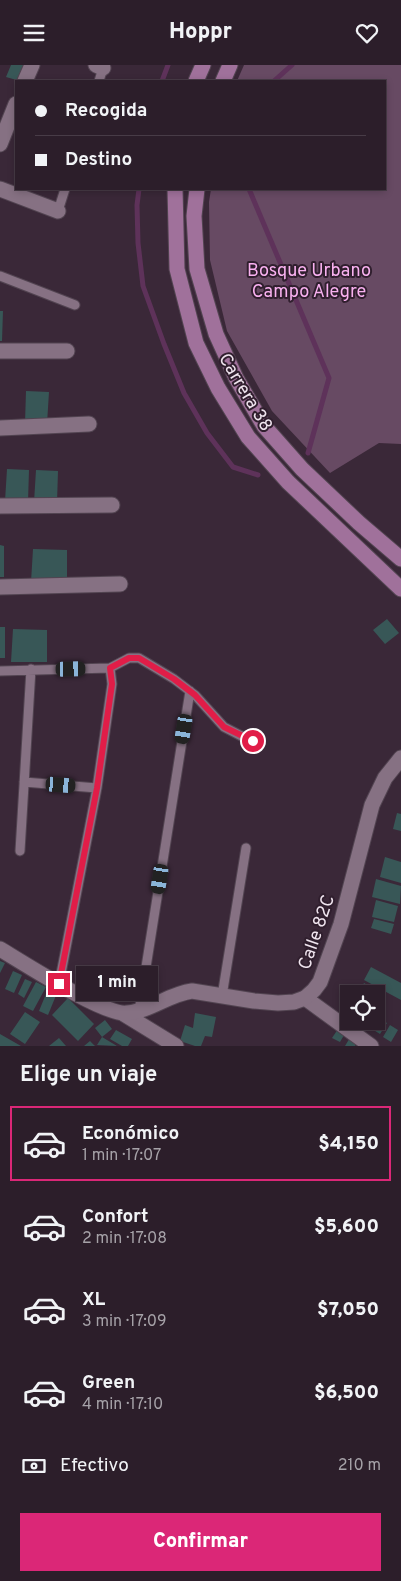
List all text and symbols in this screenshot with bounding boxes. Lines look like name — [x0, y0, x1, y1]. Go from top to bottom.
icon: menu — [20, 19, 48, 47]
text: Hoppr — [169, 19, 232, 46]
icon: heart — [353, 19, 381, 47]
text: Recogida — [65, 99, 147, 123]
text: Destino — [65, 148, 132, 172]
park label: Bosque Urbano Campo Alegre — [247, 260, 371, 304]
street label: Carrera 38 — [212, 350, 277, 436]
car — [55, 661, 86, 677]
car — [174, 713, 193, 745]
route start — [242, 730, 264, 752]
car — [45, 776, 76, 794]
car — [150, 863, 169, 895]
street label: Calle 82C — [294, 892, 341, 973]
callout: 1 min — [76, 967, 159, 1001]
route end — [48, 973, 70, 995]
text: 1 min — [97, 973, 137, 993]
map controls — [340, 985, 385, 1030]
button: locate — [340, 985, 385, 1030]
text: Elige un viaje — [20, 1062, 157, 1089]
icon: car — [22, 1121, 67, 1166]
text: Económico — [82, 1122, 179, 1146]
text: $4,150 — [318, 1132, 379, 1156]
text: 1 min · 17:07 — [82, 1146, 161, 1166]
icon: car — [22, 1204, 67, 1249]
text: Confort — [82, 1205, 148, 1229]
text: $5,600 — [314, 1215, 379, 1239]
text: 2 min · 17:08 — [82, 1229, 167, 1249]
icon: car — [22, 1287, 67, 1332]
text: XL — [82, 1288, 105, 1312]
text: $7,050 — [317, 1298, 379, 1322]
text: 3 min · 17:09 — [82, 1312, 167, 1332]
icon: car — [22, 1370, 67, 1415]
text: Green — [82, 1371, 135, 1395]
text: $6,500 — [314, 1381, 379, 1405]
text: 4 min · 17:10 — [82, 1395, 163, 1415]
icon: cash — [20, 1452, 48, 1480]
text: Efectivo — [60, 1454, 129, 1478]
text: 210 m — [338, 1456, 381, 1476]
button: Confirmar — [20, 1513, 381, 1571]

